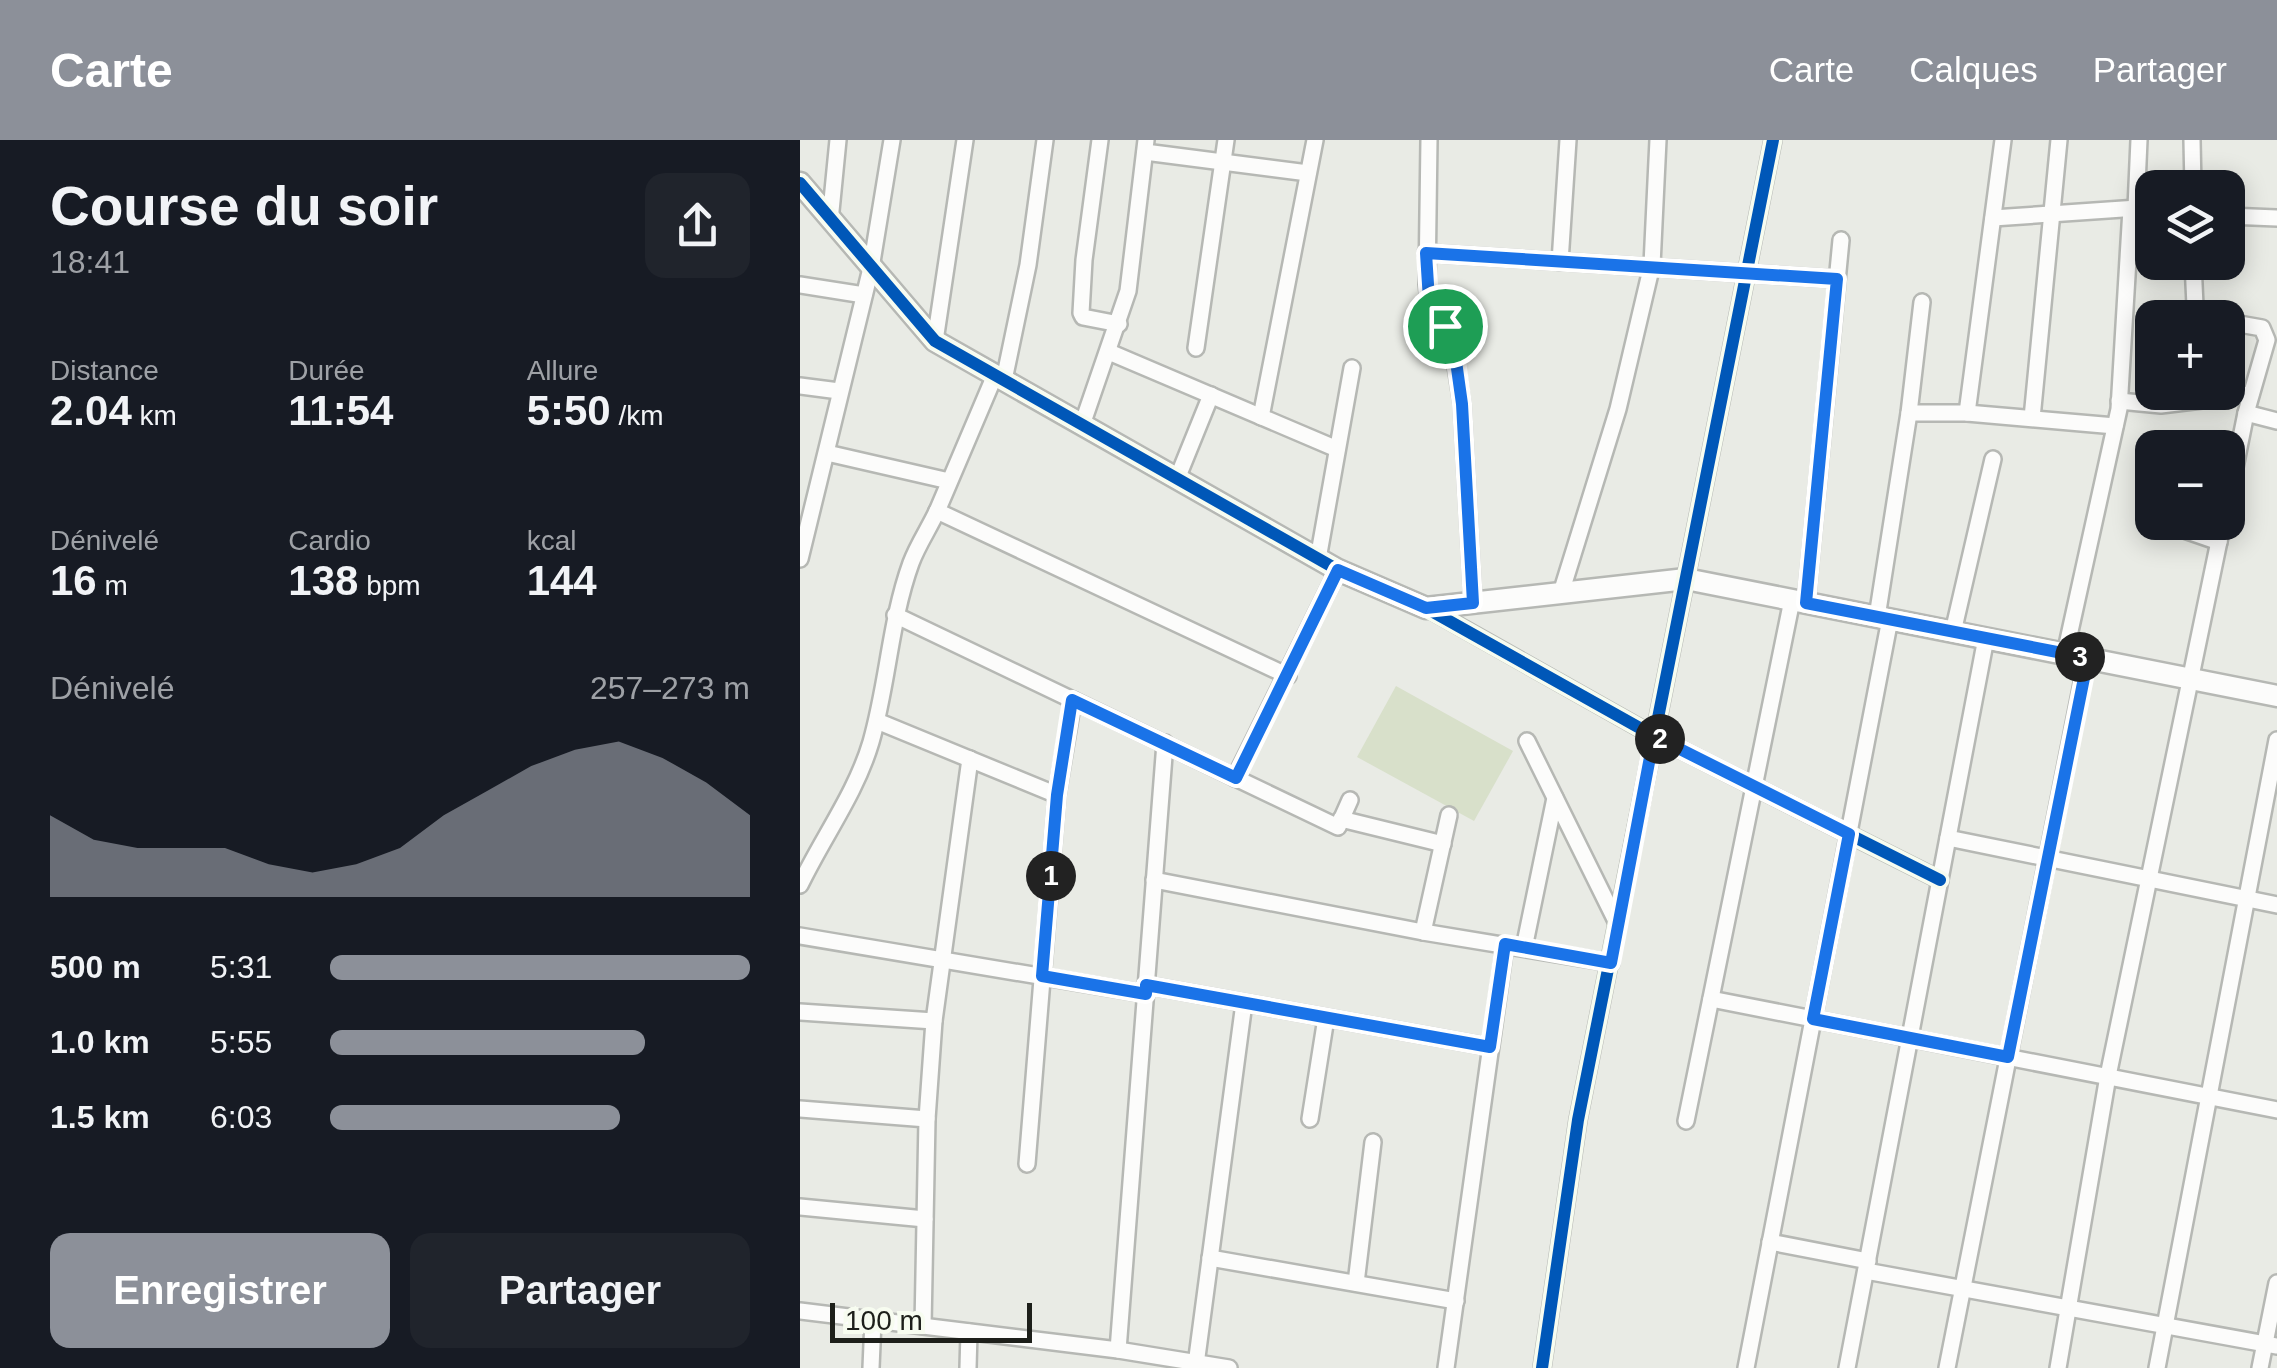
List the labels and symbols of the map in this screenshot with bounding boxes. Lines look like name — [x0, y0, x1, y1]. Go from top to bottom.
pin — [1403, 284, 1488, 369]
pin: 3 — [2055, 632, 2105, 682]
pin: 2 — [1635, 714, 1685, 764]
pin: 1 — [1026, 851, 1076, 901]
scale bar — [830, 1298, 1032, 1342]

